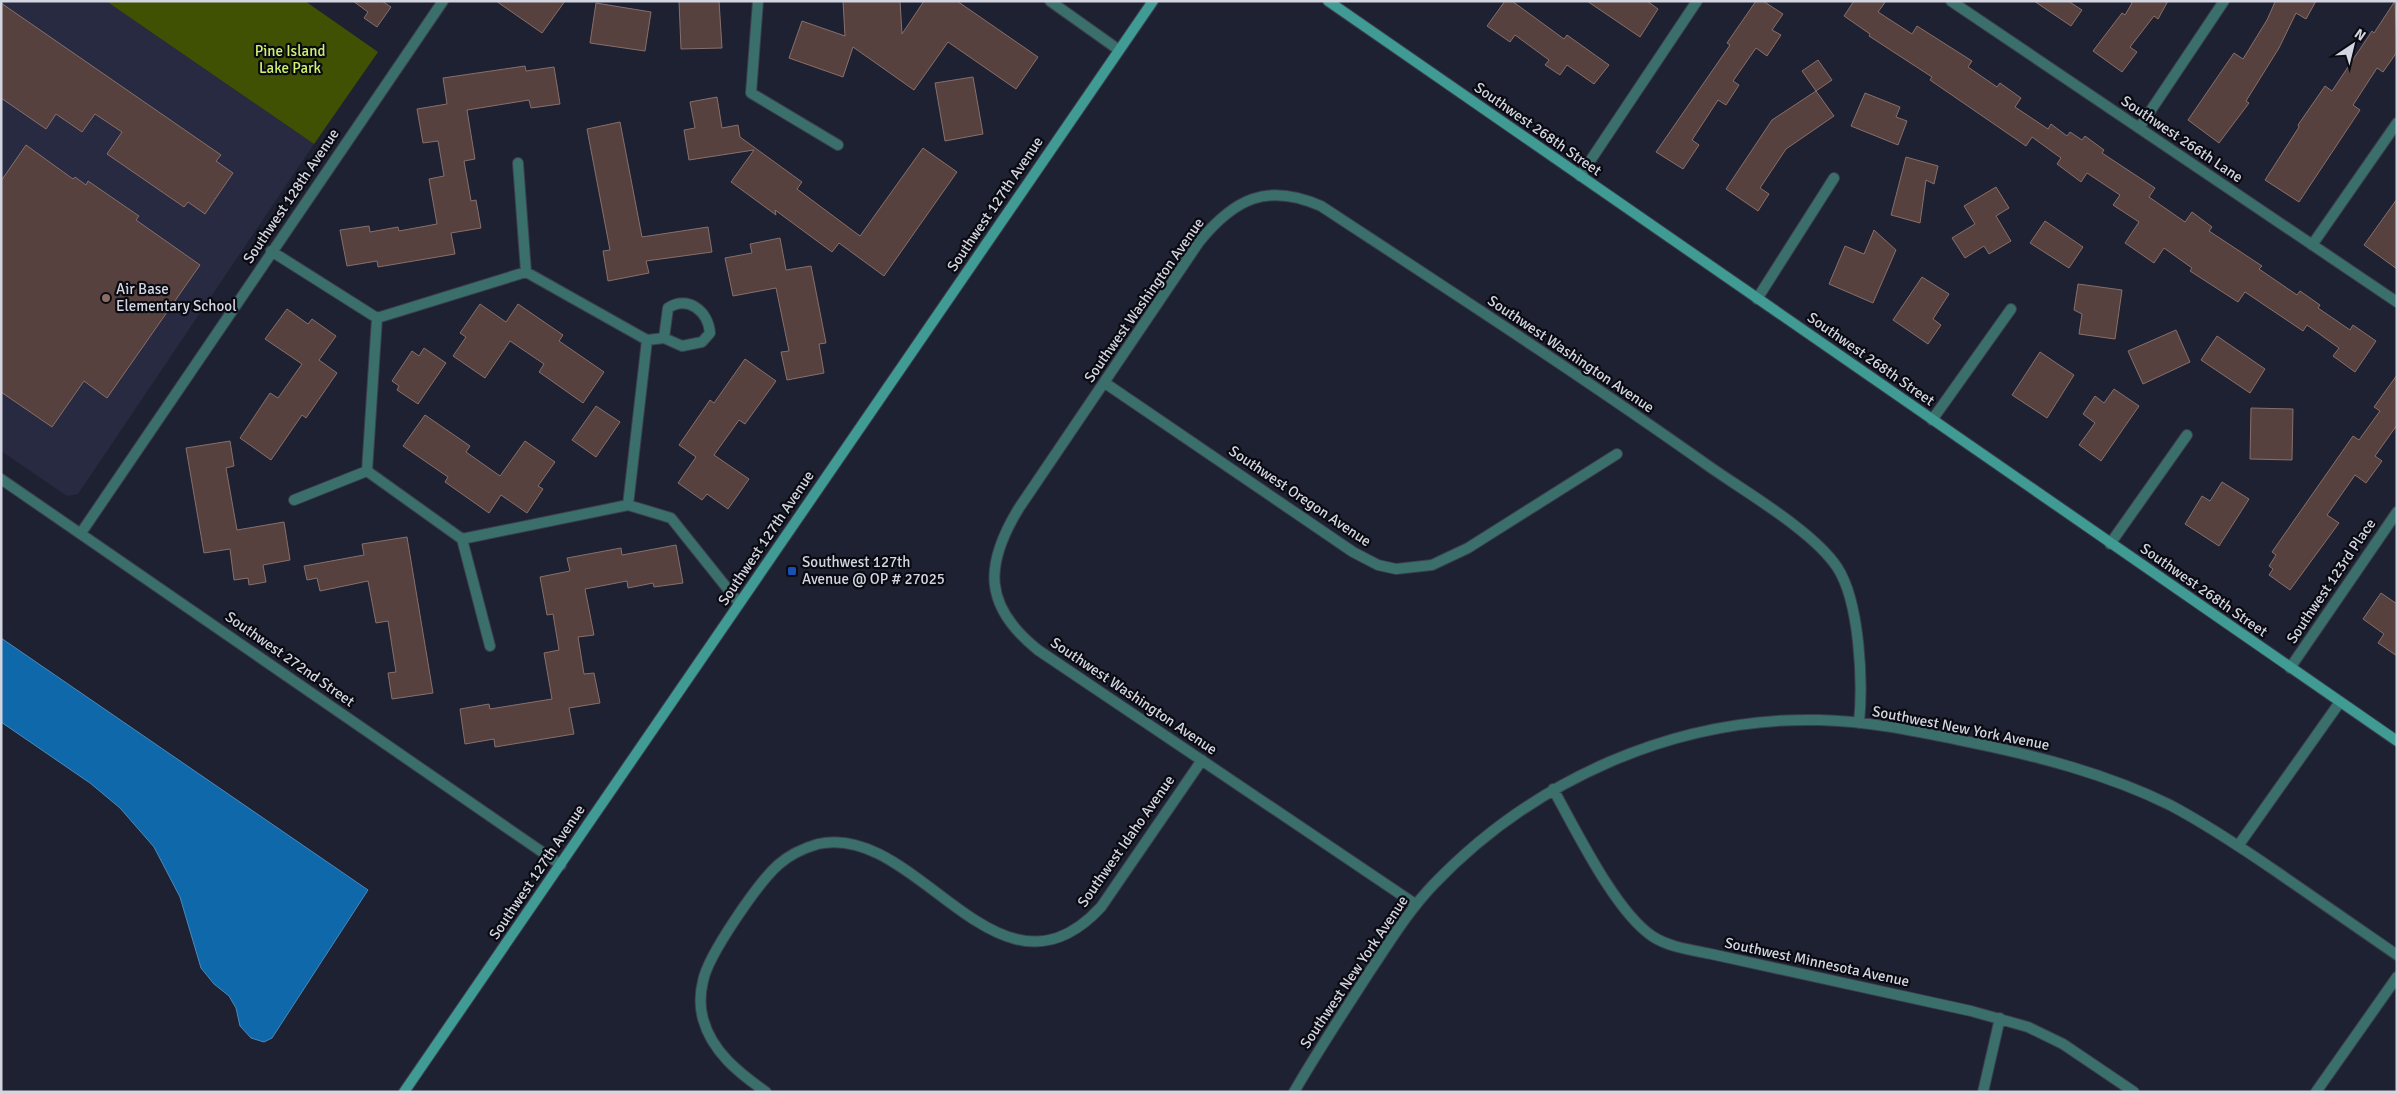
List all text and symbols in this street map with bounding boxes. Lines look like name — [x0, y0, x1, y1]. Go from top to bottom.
north arrow — [2328, 20, 2378, 70]
text: N — [2351, 25, 2369, 45]
park label: Pine Island Lake Park — [255, 42, 325, 77]
street label: Southwest 268th Street — [1471, 78, 1605, 180]
street label: Southwest 266th Lane — [2118, 92, 2246, 186]
street label: Southwest 128th Avenue — [239, 125, 343, 267]
street label: Southwest 127th Avenue — [943, 133, 1047, 275]
street label: Southwest Washington Avenue — [1080, 214, 1208, 386]
place label: Air Base Elementary School — [116, 280, 237, 315]
marker: Air Base Elementary School — [100, 292, 112, 304]
street label: Southwest Washington Avenue — [1484, 292, 1658, 416]
street label: Southwest 268th Street — [1804, 308, 1938, 410]
street label: Southwest Oregon Avenue — [1226, 442, 1374, 550]
street label: Southwest 127th Avenue — [714, 467, 818, 609]
street label: Southwest 123rd Place — [2283, 515, 2379, 647]
street label: Southwest 268th Street — [2137, 539, 2271, 641]
place label: Southwest 127th Avenue @ OP # 27025 — [802, 553, 945, 588]
marker: Southwest 127th Avenue @ OP # 27025 — [786, 565, 798, 577]
street label: Southwest 272nd Street — [222, 608, 358, 710]
street label: Southwest Washington Avenue — [1047, 634, 1221, 758]
street label: Southwest New York Avenue — [1871, 702, 2051, 754]
street label: Southwest Idaho Avenue — [1074, 772, 1178, 910]
street label: Southwest 127th Avenue — [485, 801, 589, 943]
street label: Southwest New York Avenue — [1296, 892, 1412, 1052]
street label: Southwest Minnesota Avenue — [1723, 934, 1911, 990]

